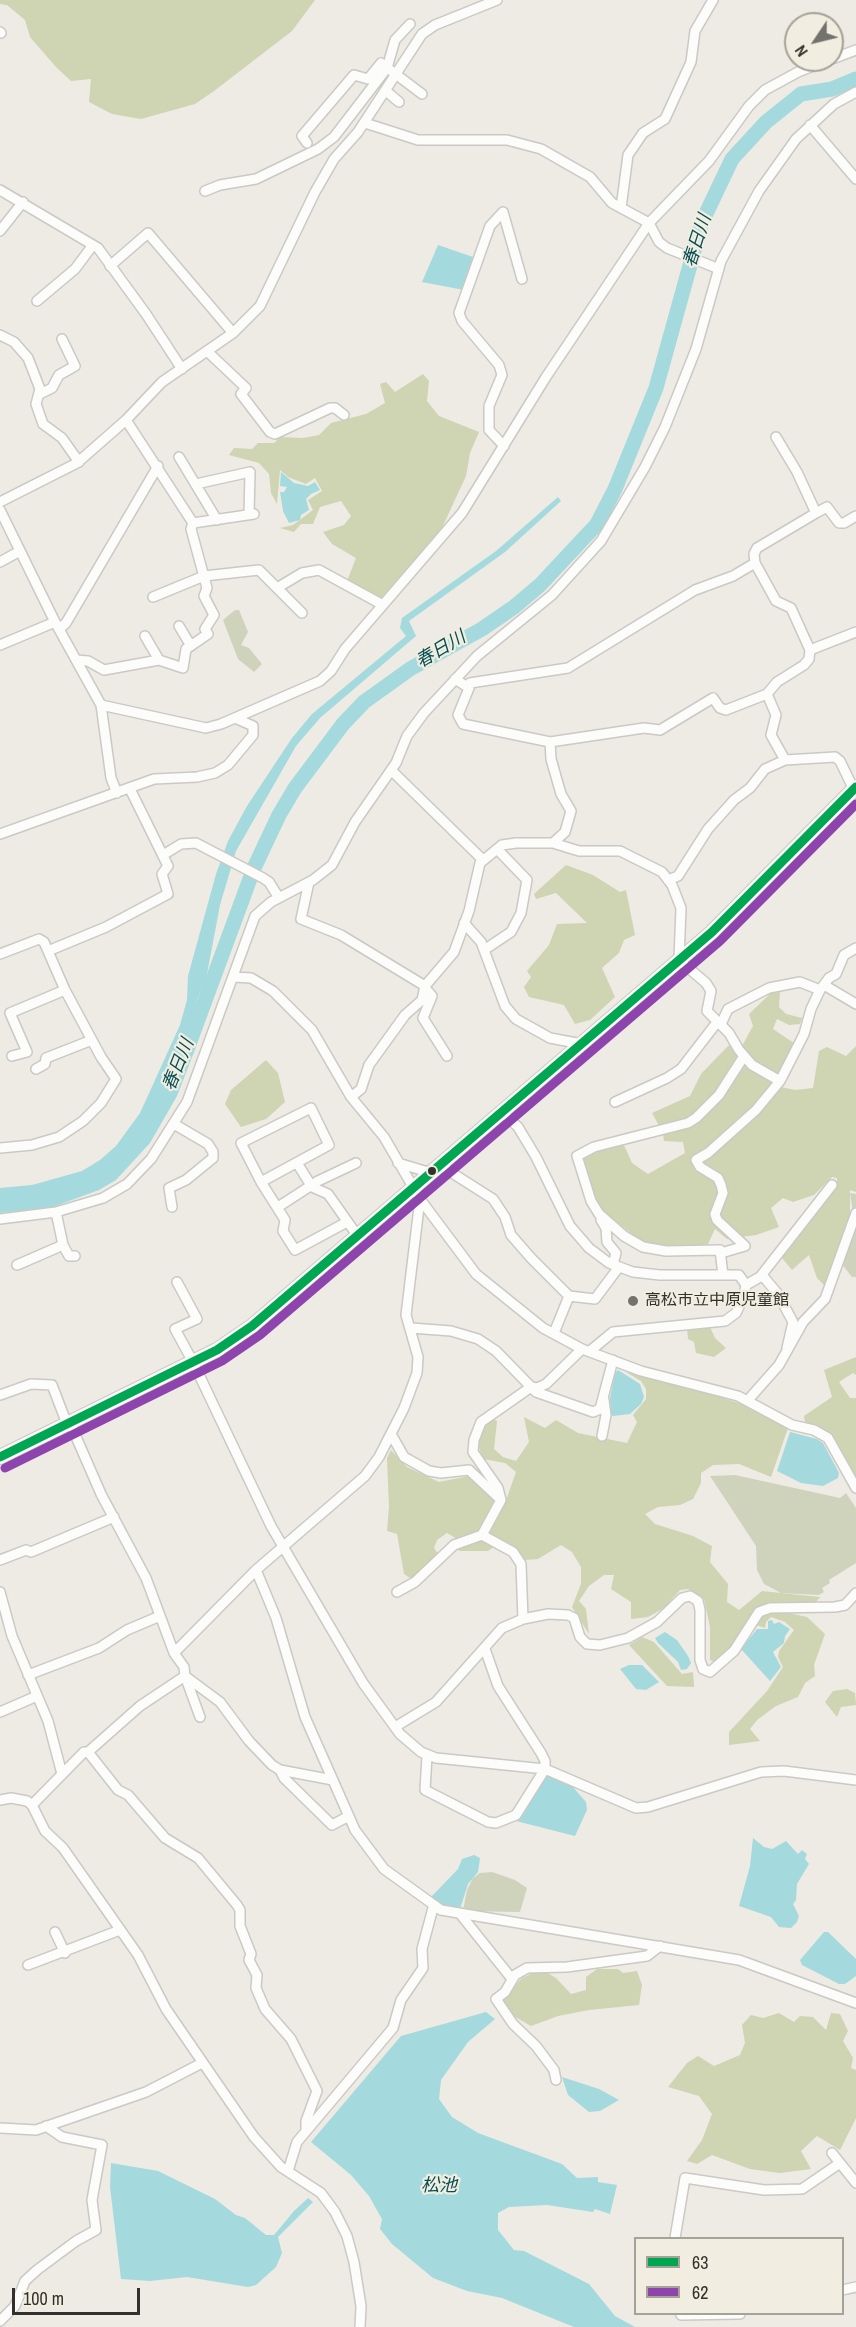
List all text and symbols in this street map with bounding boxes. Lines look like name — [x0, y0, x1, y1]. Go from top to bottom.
north arrow — [784, 12, 844, 72]
text: N — [789, 41, 813, 61]
water label: 春日川 — [679, 212, 717, 270]
water label: 春日川 — [412, 627, 470, 673]
water label: 春日川 — [159, 1036, 199, 1094]
unlabelled marker — [426, 1165, 438, 1177]
place label: 高松市立中原児童館 — [645, 1291, 789, 1311]
marker: 高松市立中原児童館 — [626, 1294, 640, 1308]
water label: 松池 — [421, 2175, 457, 2197]
legend — [634, 2237, 844, 2315]
text: 63 — [692, 2250, 708, 2275]
scale bar — [15, 2276, 142, 2314]
text: 62 — [692, 2280, 708, 2305]
text: 100 m — [23, 2286, 64, 2311]

